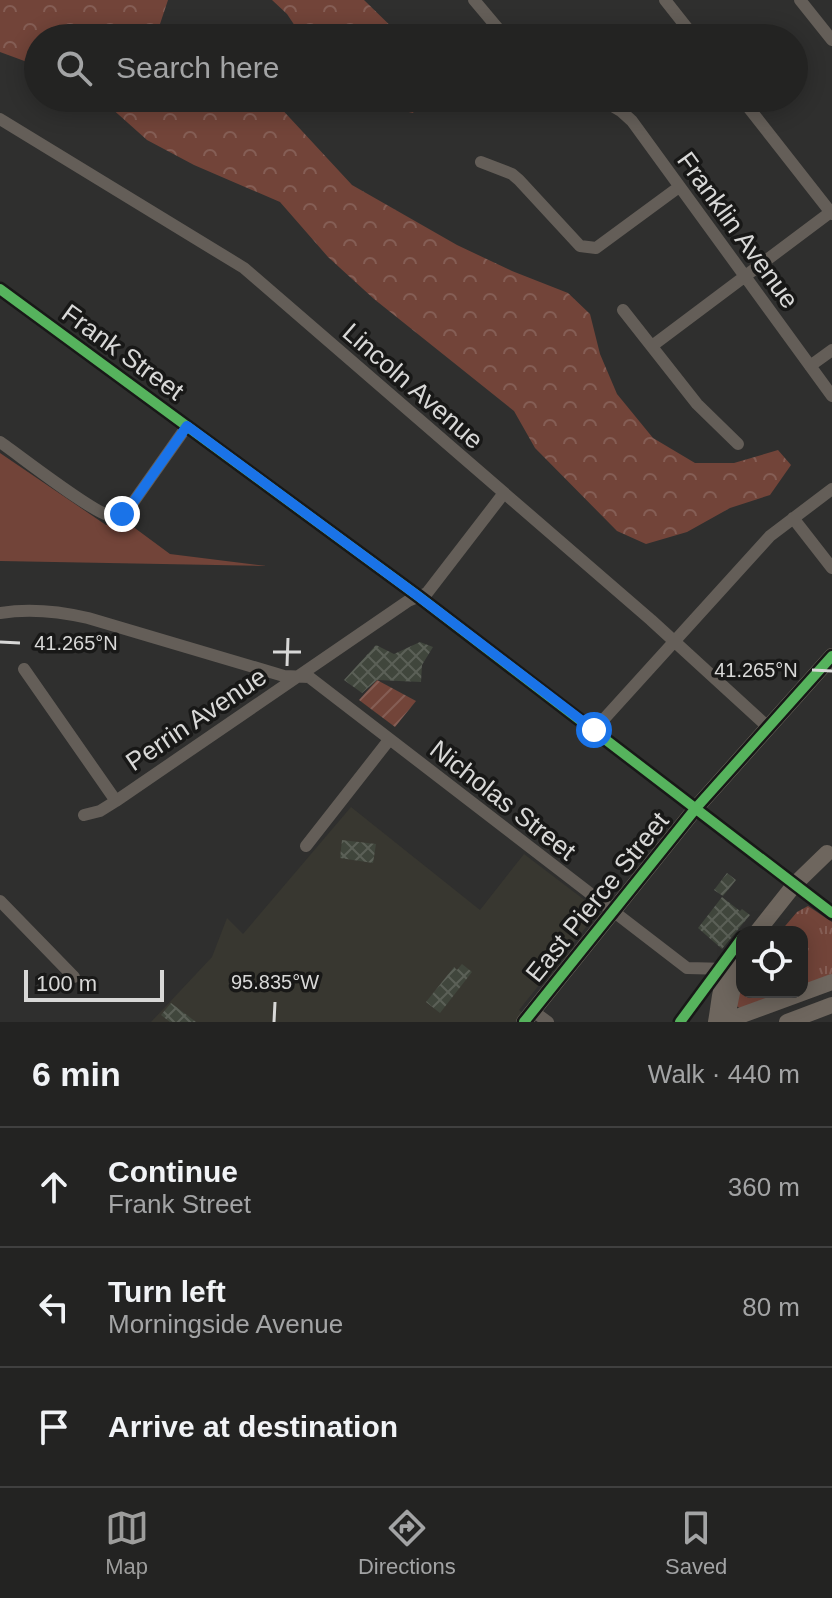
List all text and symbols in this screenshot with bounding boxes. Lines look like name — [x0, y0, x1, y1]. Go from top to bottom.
search box — [24, 24, 808, 112]
icon: search — [52, 46, 96, 90]
text: Search here — [116, 51, 279, 84]
street label: Franklin Avenue — [671, 146, 805, 314]
street label: Frank Street — [56, 298, 190, 407]
street label: Lincoln Avenue — [337, 317, 489, 455]
route end — [104, 496, 140, 532]
text: 41.265°N — [34, 632, 118, 654]
text: 41.265°N — [714, 659, 798, 681]
street label: Perrin Avenue — [120, 661, 272, 777]
route start — [576, 712, 612, 748]
street label: Nicholas Street — [424, 734, 582, 867]
street label: East Pierce Street — [519, 806, 675, 988]
map controls — [736, 926, 808, 998]
button: locate — [736, 926, 808, 998]
scale bar — [24, 966, 164, 1002]
text: 100 m — [36, 971, 97, 996]
text: 95.835°W — [231, 971, 319, 993]
text: 6 min — [32, 1055, 121, 1093]
text: Walk · 440 m — [648, 1059, 800, 1089]
text: Continue — [108, 1155, 238, 1188]
icon: ahead — [32, 1165, 76, 1209]
text: 360 m — [728, 1172, 800, 1202]
text: Frank Street — [108, 1189, 251, 1219]
text: Turn left — [108, 1275, 226, 1308]
icon: left — [32, 1285, 76, 1329]
text: 80 m — [742, 1292, 800, 1322]
text: Morningside Avenue — [108, 1309, 343, 1339]
icon: arrive — [32, 1405, 76, 1449]
text: Arrive at destination — [108, 1410, 398, 1443]
tab: Map — [105, 1506, 149, 1580]
tab: Directions — [358, 1506, 456, 1580]
tab: Saved — [665, 1506, 727, 1580]

